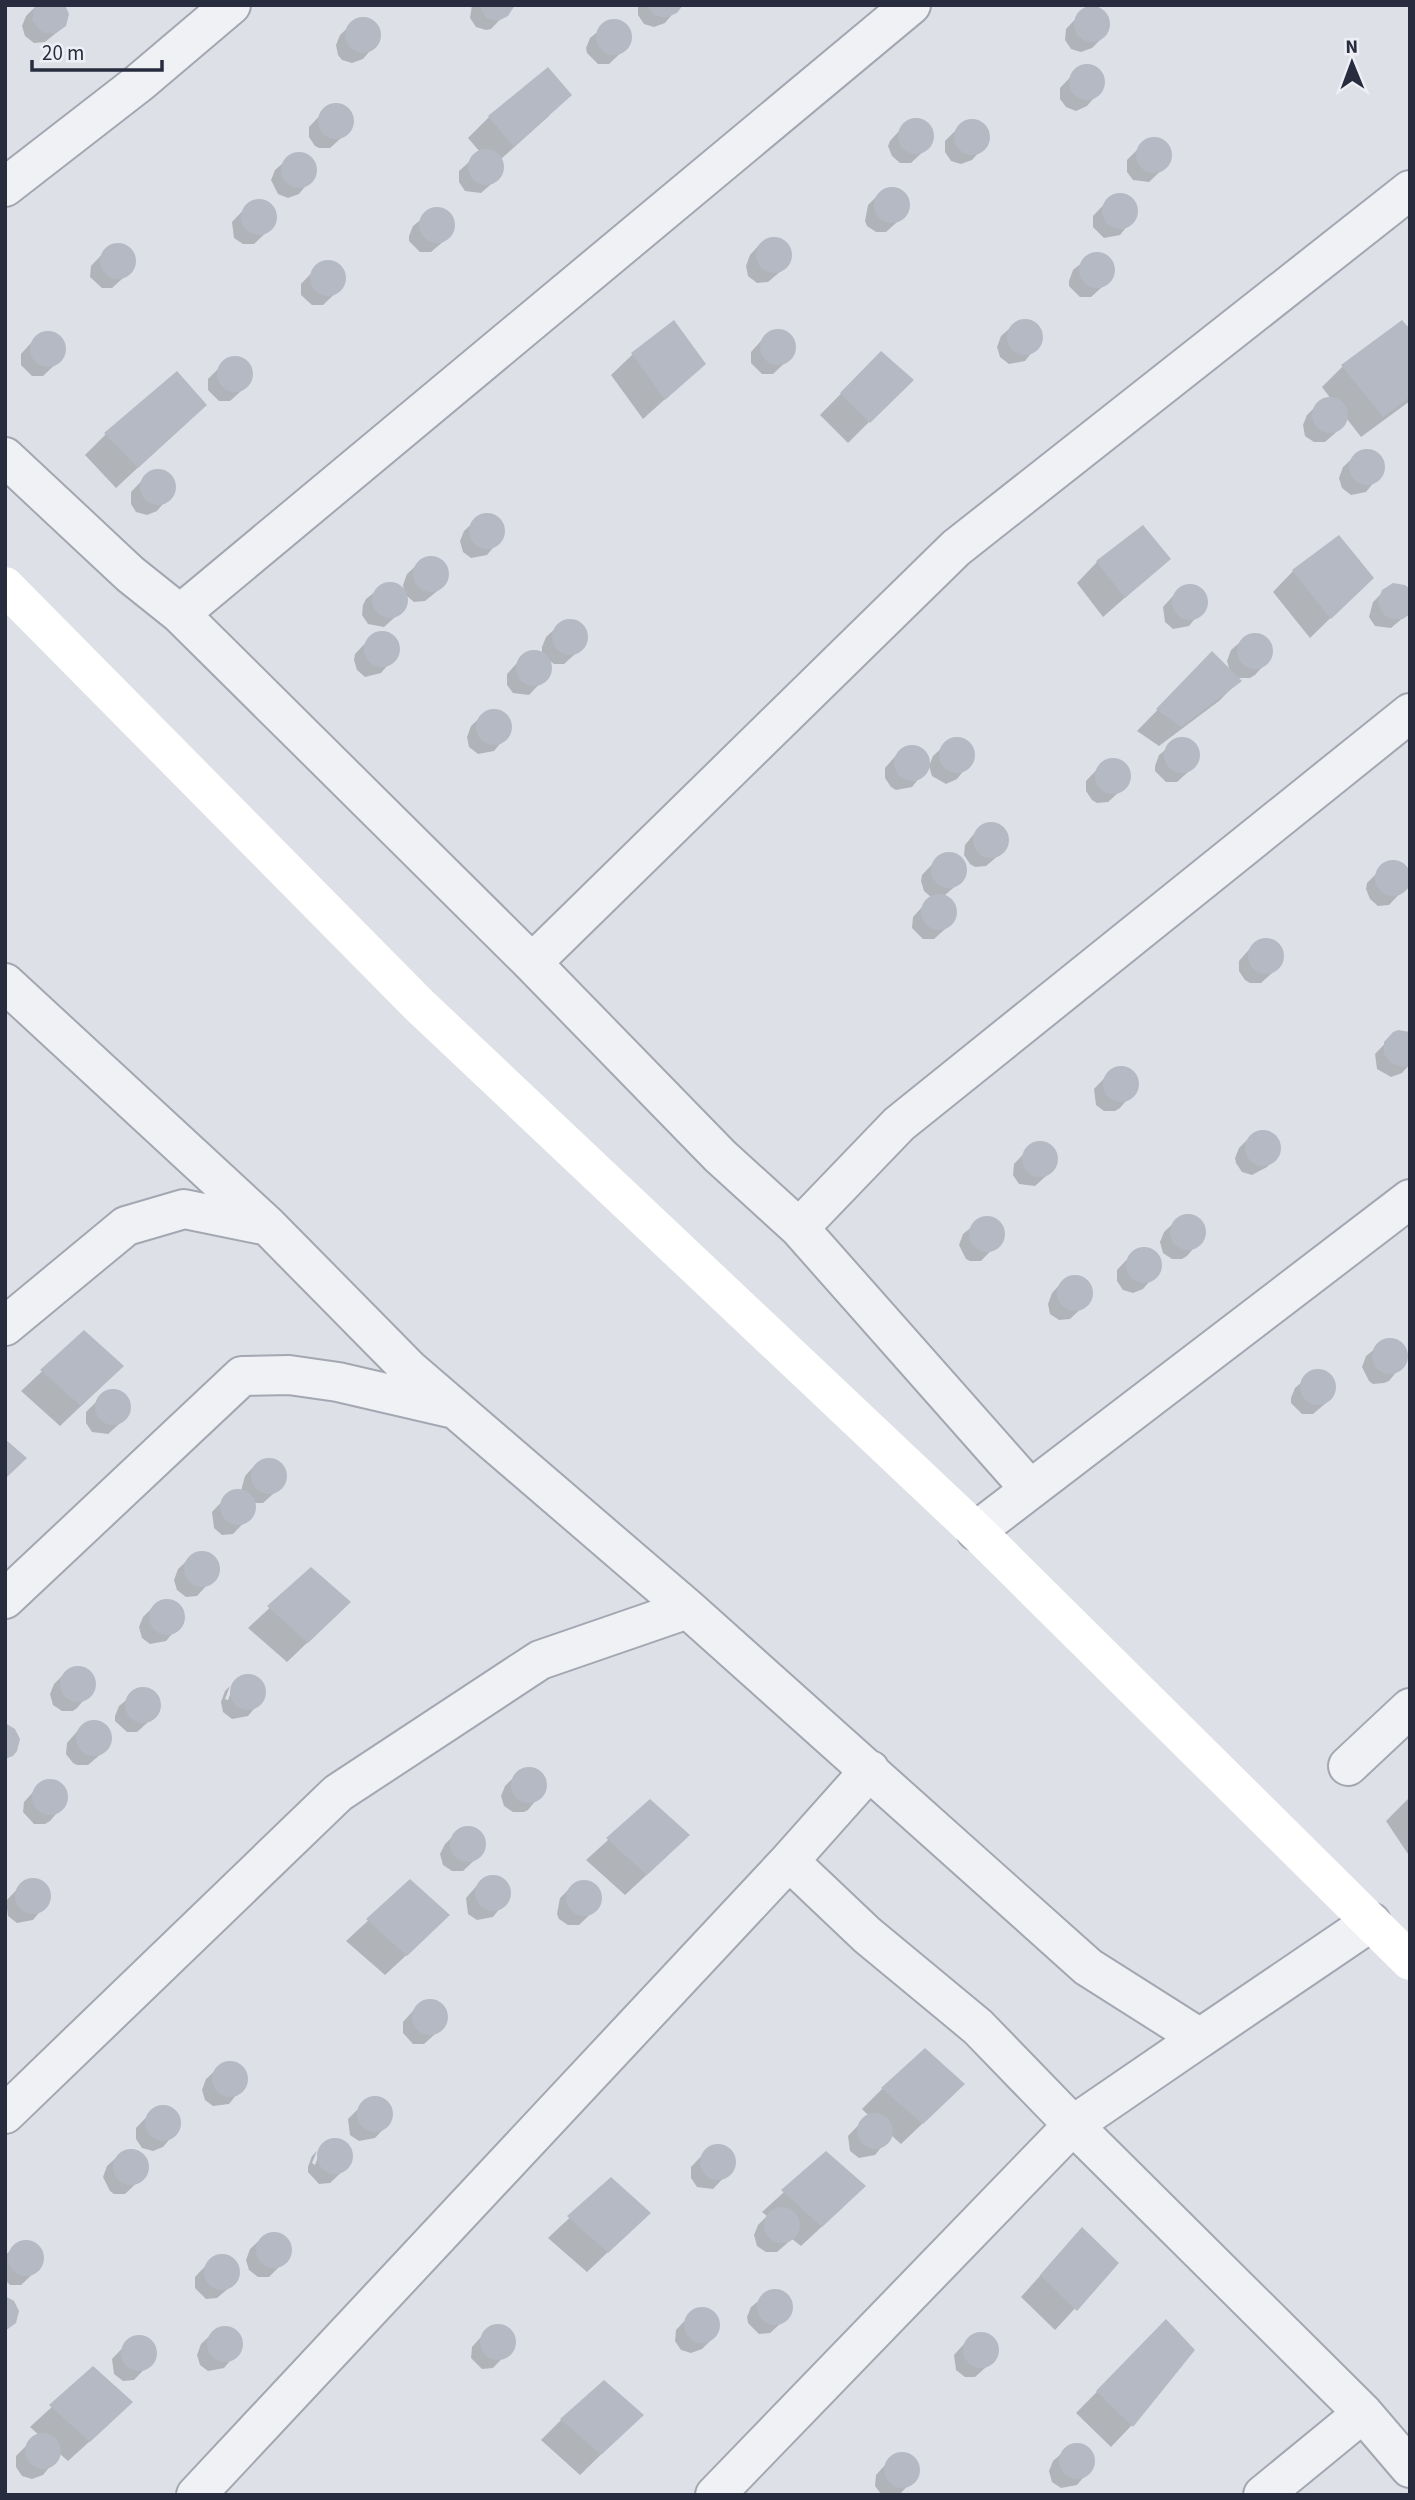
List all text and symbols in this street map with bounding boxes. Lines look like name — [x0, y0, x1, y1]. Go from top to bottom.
scale bar — [32, 28, 161, 72]
north arrow — [1317, 28, 1387, 98]
text: N — [1345, 34, 1358, 61]
text: 20 m — [42, 38, 84, 68]

